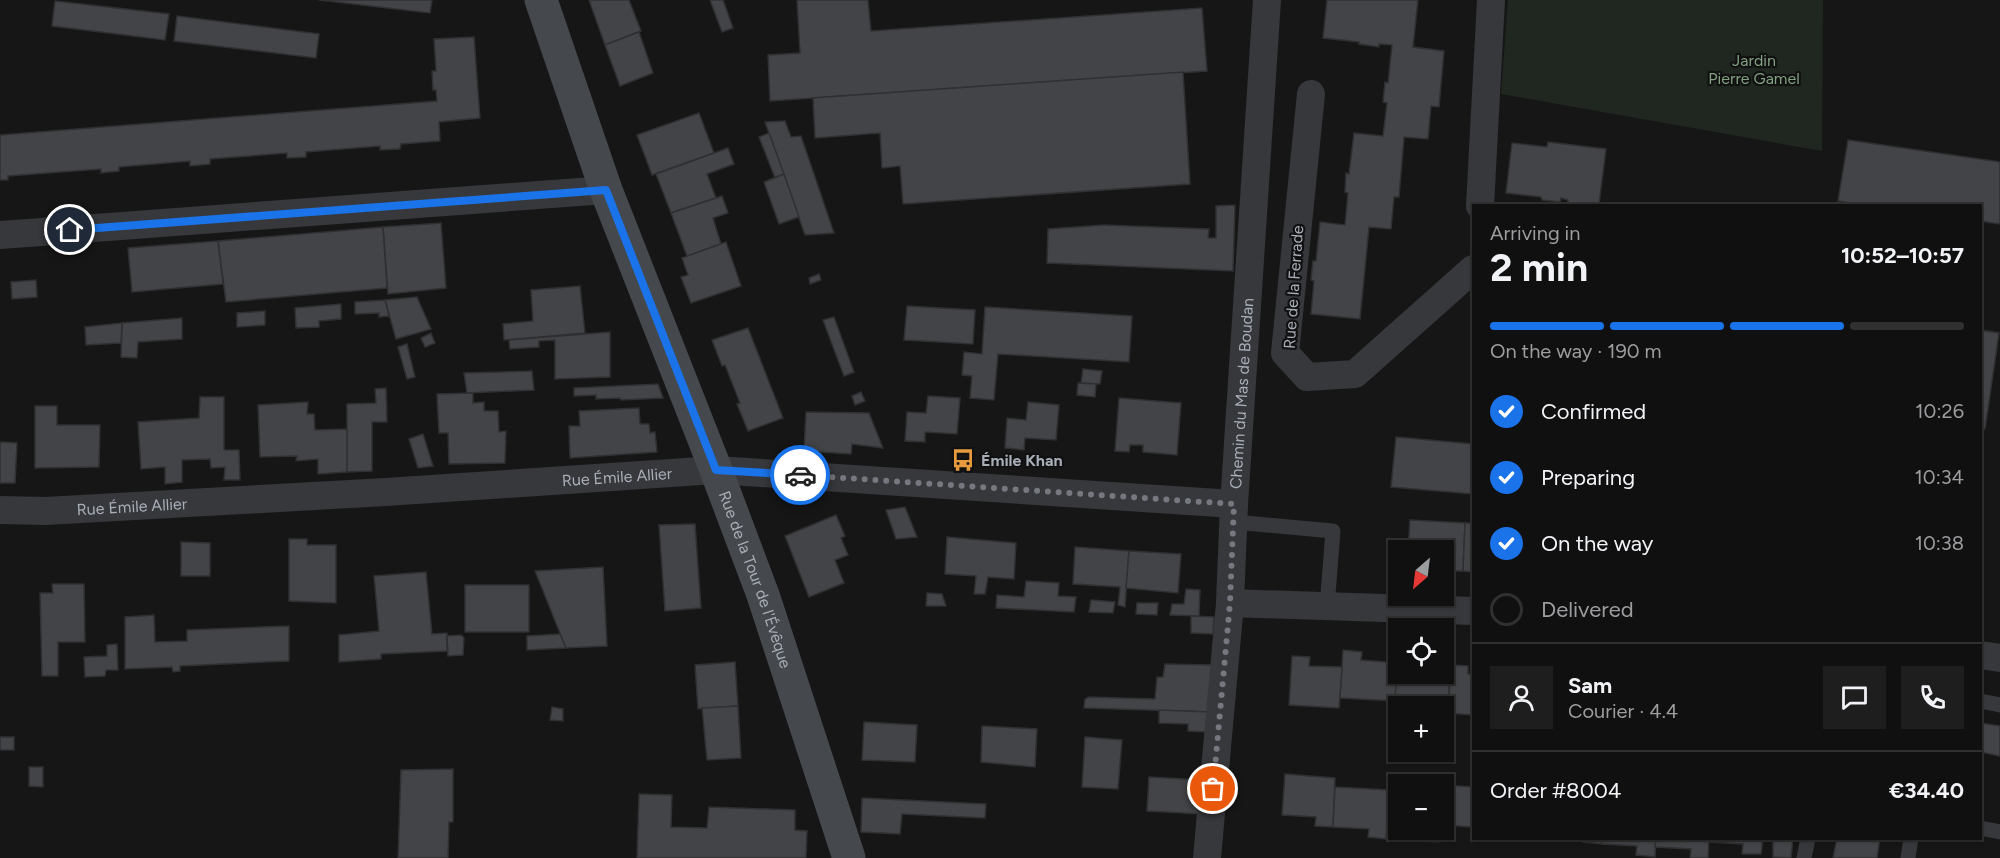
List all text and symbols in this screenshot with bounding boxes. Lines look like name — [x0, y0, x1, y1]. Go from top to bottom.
park label: Jardin Pierre Gamel — [1708, 51, 1800, 88]
pin — [44, 204, 95, 255]
icon: home — [53, 213, 86, 246]
text: Arriving in — [1490, 221, 1580, 245]
street label: Rue de la Ferrade — [1280, 224, 1307, 349]
text: 10:52–10:57 — [1841, 242, 1964, 269]
text: 2 min — [1490, 244, 1588, 291]
street label: Chemin du Mas de Boudan — [1226, 297, 1257, 490]
text: On the way · 190 m — [1490, 339, 1662, 363]
icon: check — [1490, 395, 1523, 428]
text: Confirmed — [1541, 398, 1646, 425]
text: 10:26 — [1915, 399, 1964, 423]
courier — [770, 445, 830, 505]
bus stop icon: Émile Khan — [950, 447, 976, 473]
place label: Émile Khan — [981, 451, 1063, 470]
icon: car — [784, 459, 817, 492]
icon: check — [1490, 461, 1523, 494]
street label: Rue Émile Allier — [561, 464, 673, 490]
text: Preparing — [1541, 464, 1635, 491]
text: 10:34 — [1915, 465, 1964, 489]
street label: Rue de la Tour de l'Évêque — [715, 488, 795, 671]
street label: Rue Émile Allier — [76, 494, 188, 519]
icon: check — [1490, 527, 1523, 560]
text: On the way — [1541, 530, 1653, 557]
text: 10:38 — [1915, 531, 1964, 555]
north arrow — [1388, 540, 1454, 606]
map controls — [1388, 540, 1454, 840]
text: Delivered — [1541, 596, 1634, 623]
button: locate — [1388, 618, 1454, 684]
button: person — [1490, 666, 1553, 729]
button: chat — [1823, 666, 1886, 729]
button: phone — [1901, 666, 1964, 729]
text: Sam — [1568, 672, 1612, 699]
button: + — [1388, 696, 1454, 762]
text: Courier · 4.4 — [1568, 699, 1678, 723]
pin — [1187, 763, 1238, 814]
icon: bag — [1196, 772, 1229, 805]
button: − — [1388, 774, 1454, 840]
text: Order #8004 — [1490, 777, 1622, 804]
text: €34.40 — [1889, 777, 1964, 804]

